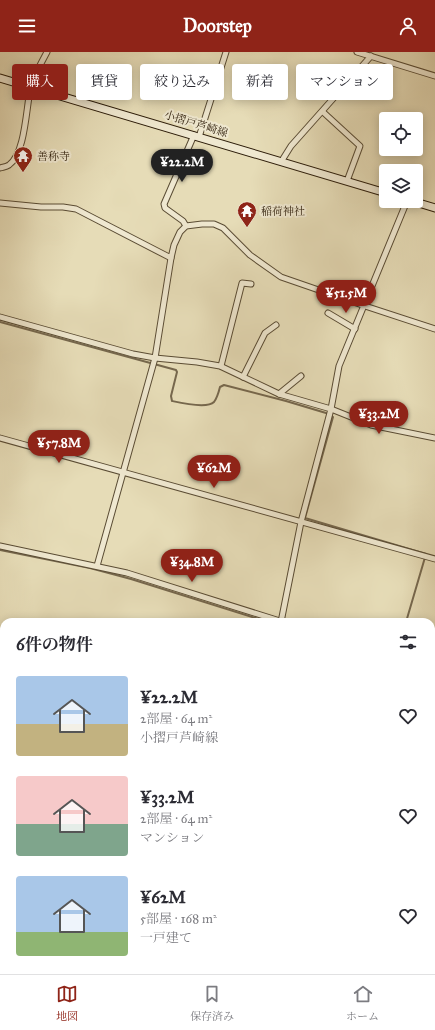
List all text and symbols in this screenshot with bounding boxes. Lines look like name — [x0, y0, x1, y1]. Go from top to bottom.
icon: menu — [16, 15, 38, 37]
text: Doorstep — [183, 15, 252, 37]
icon: person — [397, 15, 419, 37]
chip: 購入 — [12, 64, 68, 100]
chip: 賃貸 — [76, 64, 132, 100]
chip: 絞り込み — [140, 64, 224, 100]
chip: 新着 — [232, 64, 288, 100]
chip: マンション — [296, 64, 393, 100]
street label: 小摺戸芦崎線 — [163, 108, 229, 140]
map controls — [379, 112, 423, 208]
button: locate — [379, 112, 423, 156]
temple icon: 善称寺 — [12, 145, 34, 173]
pin: ¥22.2M — [149, 149, 215, 183]
place label: 善称寺 — [37, 150, 70, 163]
text: ¥22.2M — [160, 154, 204, 170]
button: layers — [379, 164, 423, 208]
temple icon: 稲荷神社 — [236, 200, 258, 228]
place label: 稲荷神社 — [261, 205, 305, 218]
pin: ¥51.5M — [313, 280, 379, 314]
text: ¥51.5M — [325, 285, 367, 301]
pin: ¥33.2M — [346, 401, 412, 435]
text: ¥33.2M — [358, 406, 400, 422]
pin: ¥57.8M — [26, 430, 92, 464]
text: ¥57.8M — [37, 435, 81, 451]
pin: ¥62M — [190, 455, 238, 489]
text: ¥62M — [196, 460, 232, 476]
pin: ¥34.8M — [159, 549, 225, 583]
text: ¥34.8M — [170, 554, 214, 570]
icon: filters — [397, 631, 419, 653]
text: 6件の物件 — [16, 634, 93, 655]
text: ¥22.2M — [140, 687, 198, 708]
icon: home — [48, 692, 96, 740]
icon: heart — [397, 705, 419, 727]
text: 2部屋 · 64 m² — [140, 711, 212, 727]
text: 小摺戸芦崎線 — [140, 730, 218, 746]
text: ¥33.2M — [140, 787, 194, 808]
icon: home — [48, 792, 96, 840]
icon: heart — [397, 805, 419, 827]
text: 2部屋 · 64 m² — [140, 811, 212, 827]
text: マンション — [140, 830, 204, 846]
text: ¥62M — [140, 887, 186, 908]
icon: home — [48, 892, 96, 940]
icon: heart — [397, 905, 419, 927]
text: 5部屋 · 168 m² — [140, 911, 217, 927]
text: 一戸建て — [140, 930, 192, 946]
tab: 地図 — [56, 983, 78, 1023]
tab: 保存済み — [190, 983, 234, 1023]
tab: ホーム — [346, 983, 379, 1023]

